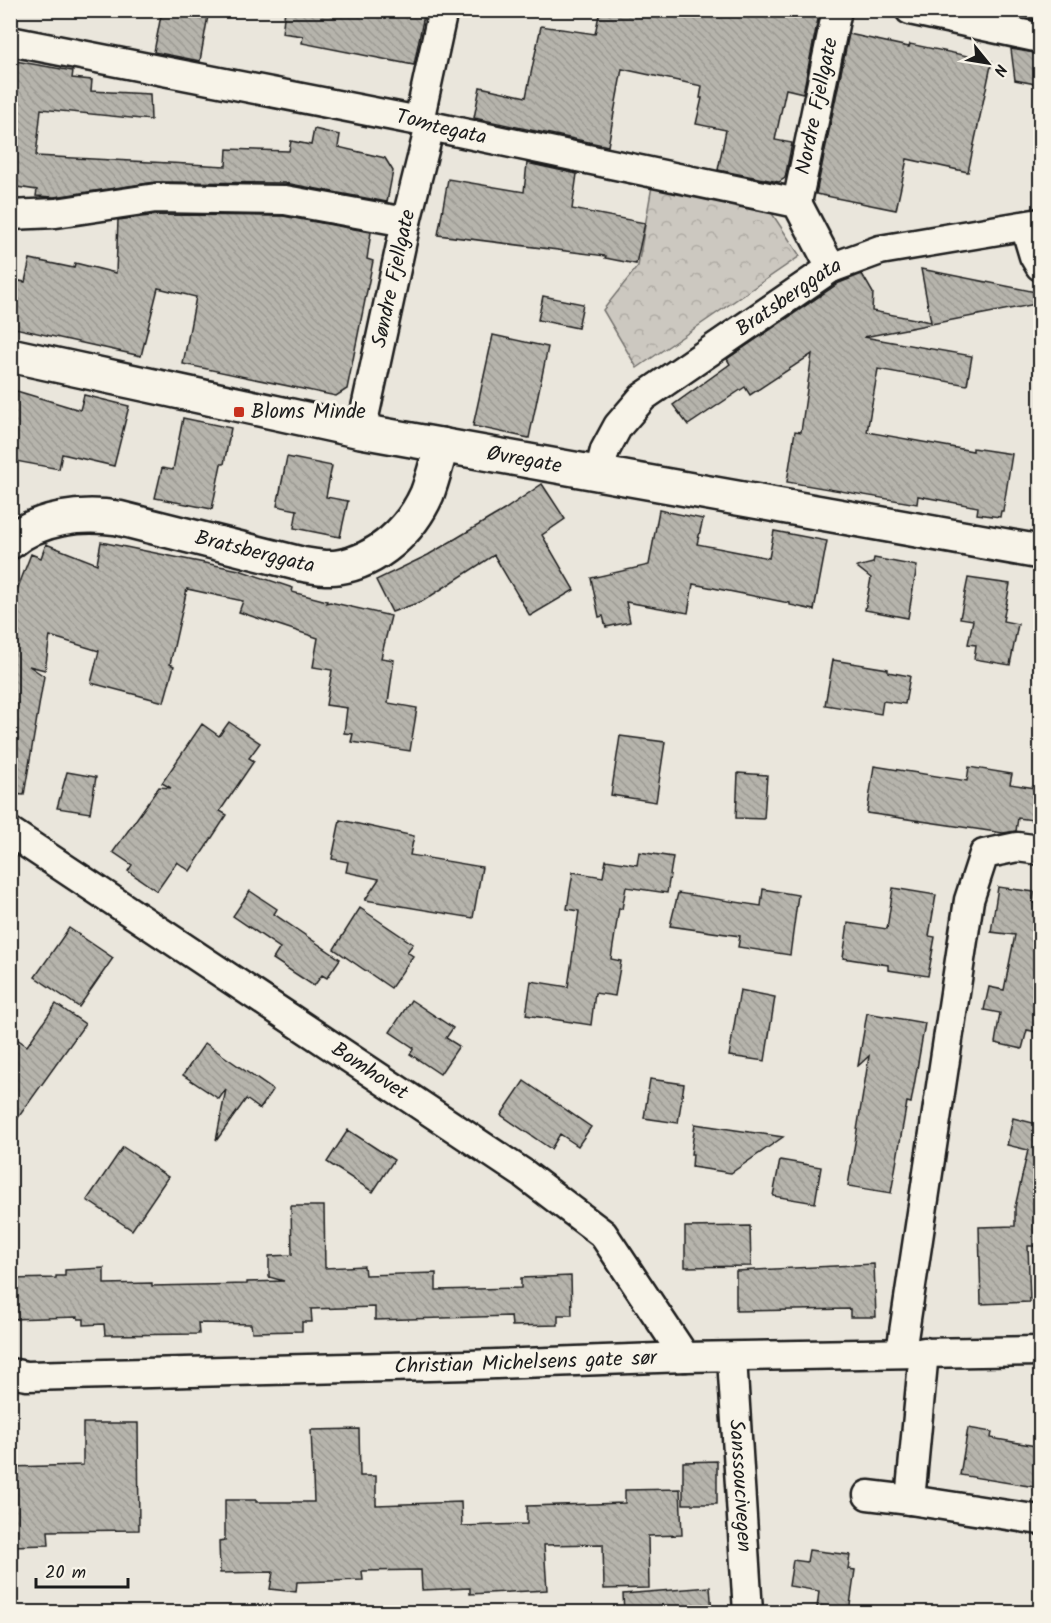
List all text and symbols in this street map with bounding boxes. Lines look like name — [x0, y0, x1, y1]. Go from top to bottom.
north arrow — [958, 33, 1018, 93]
street label: Nordre Fjellgate — [787, 34, 848, 178]
text: N — [986, 59, 1013, 80]
street label: Tomtegata — [393, 100, 490, 154]
street label: Søndre Fjellgate — [363, 205, 425, 351]
street label: Bratsberggata — [729, 249, 846, 345]
place label: Bloms Minde — [251, 396, 366, 429]
marker: Bloms Minde — [232, 405, 246, 419]
street label: Øvregate — [484, 437, 565, 483]
street label: Bratsberggata — [191, 521, 317, 583]
street label: Bomhovet — [324, 1034, 416, 1110]
street label: Christian Michelsens gate sør — [394, 1342, 658, 1383]
street label: Sanssoucivegen — [719, 1418, 761, 1553]
scale bar — [36, 1551, 128, 1589]
text: 20 m — [45, 1559, 86, 1588]

